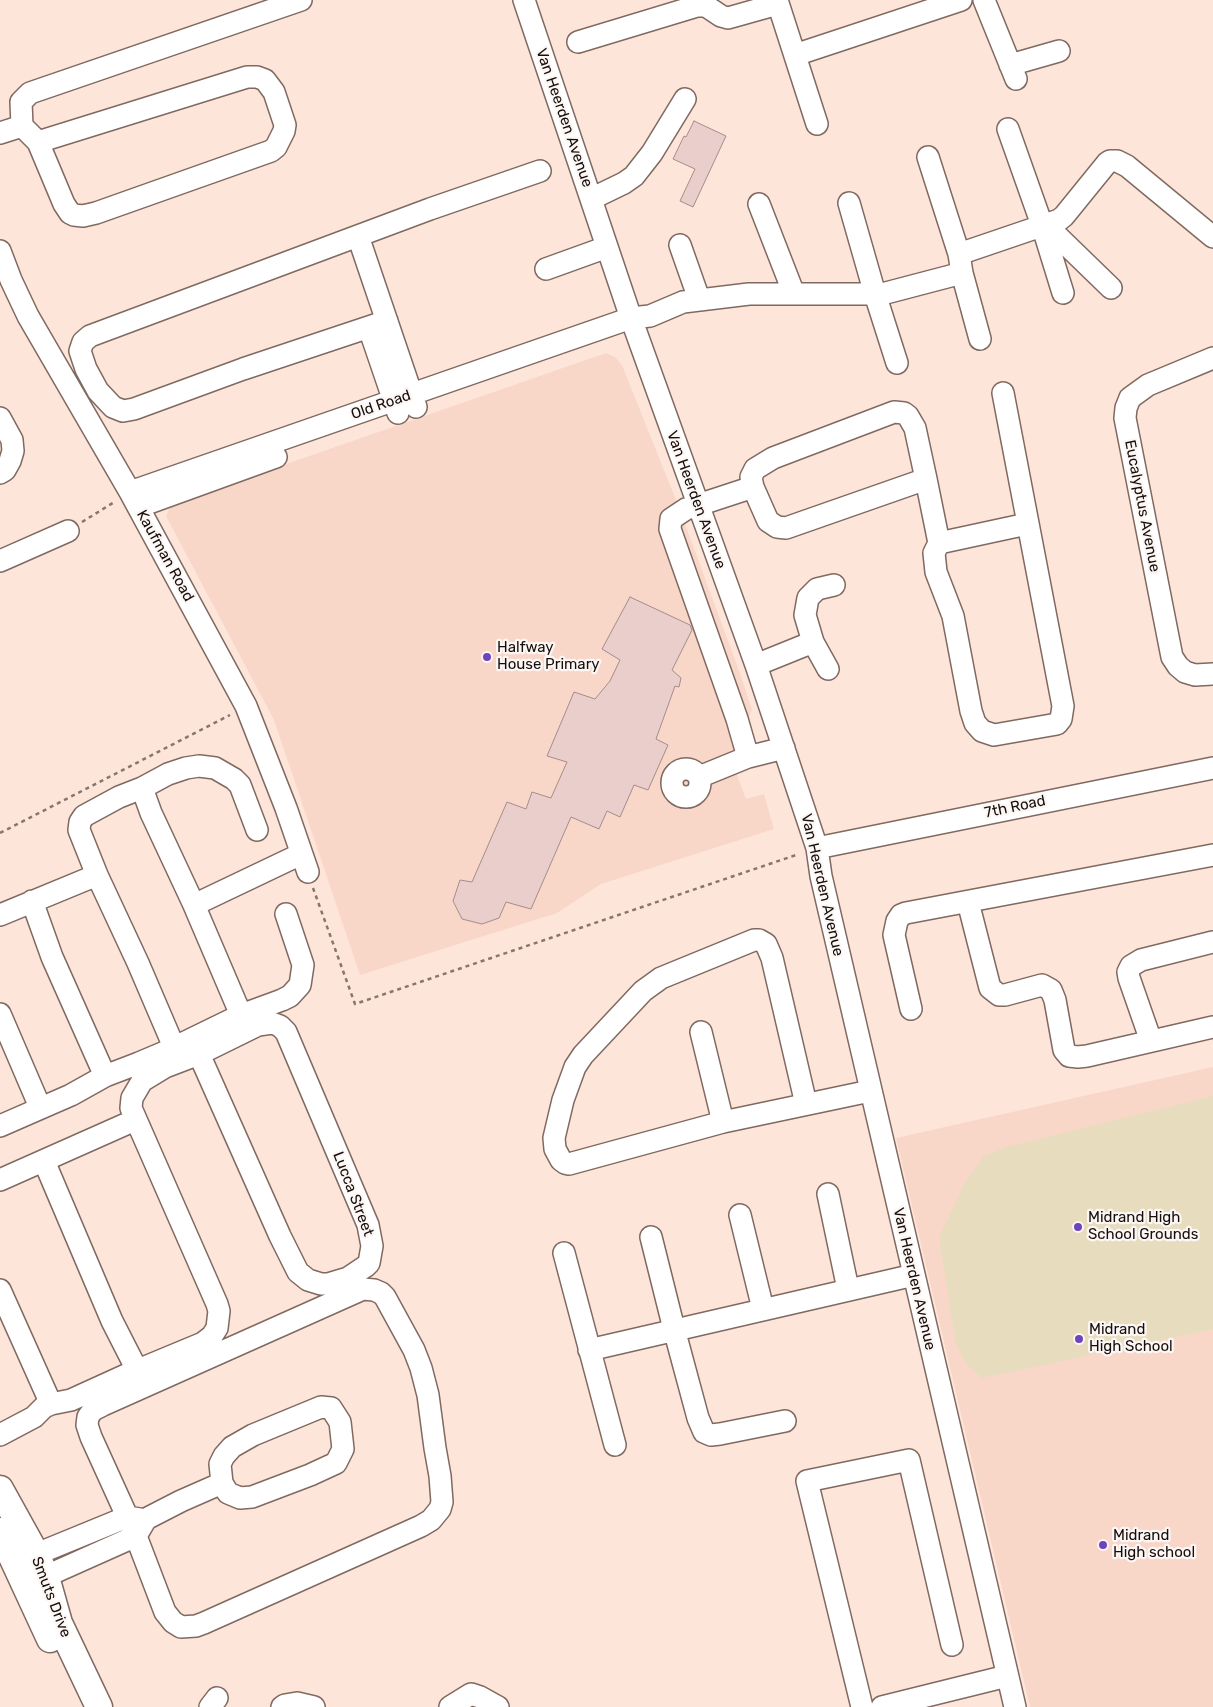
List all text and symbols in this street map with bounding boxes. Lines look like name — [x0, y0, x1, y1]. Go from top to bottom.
street label: Van Heerden Avenue — [532, 46, 596, 190]
street label: Old Road — [349, 386, 413, 424]
street label: Van Heerden Avenue — [663, 428, 729, 572]
street label: Eucalyptus Avenue — [1120, 438, 1164, 574]
street label: Kaufman Road — [132, 507, 198, 605]
place label: Halfway House Primary — [497, 639, 600, 674]
marker: Halfway House Primary — [481, 651, 493, 663]
street label: 7th Road — [983, 792, 1047, 822]
street label: Van Heerden Avenue — [797, 812, 847, 958]
street label: Lucca Street — [329, 1149, 377, 1239]
street label: Van Heerden Avenue — [889, 1206, 939, 1352]
place label: Midrand High School Grounds — [1088, 1209, 1198, 1244]
marker: Midrand High School Grounds — [1072, 1221, 1084, 1233]
place label: Midrand High School — [1089, 1321, 1173, 1356]
marker: Midrand High School — [1073, 1333, 1085, 1345]
place label: Midrand High school — [1113, 1527, 1195, 1562]
marker: Midrand High school — [1097, 1539, 1109, 1551]
street label: Smuts Drive — [27, 1554, 75, 1640]

